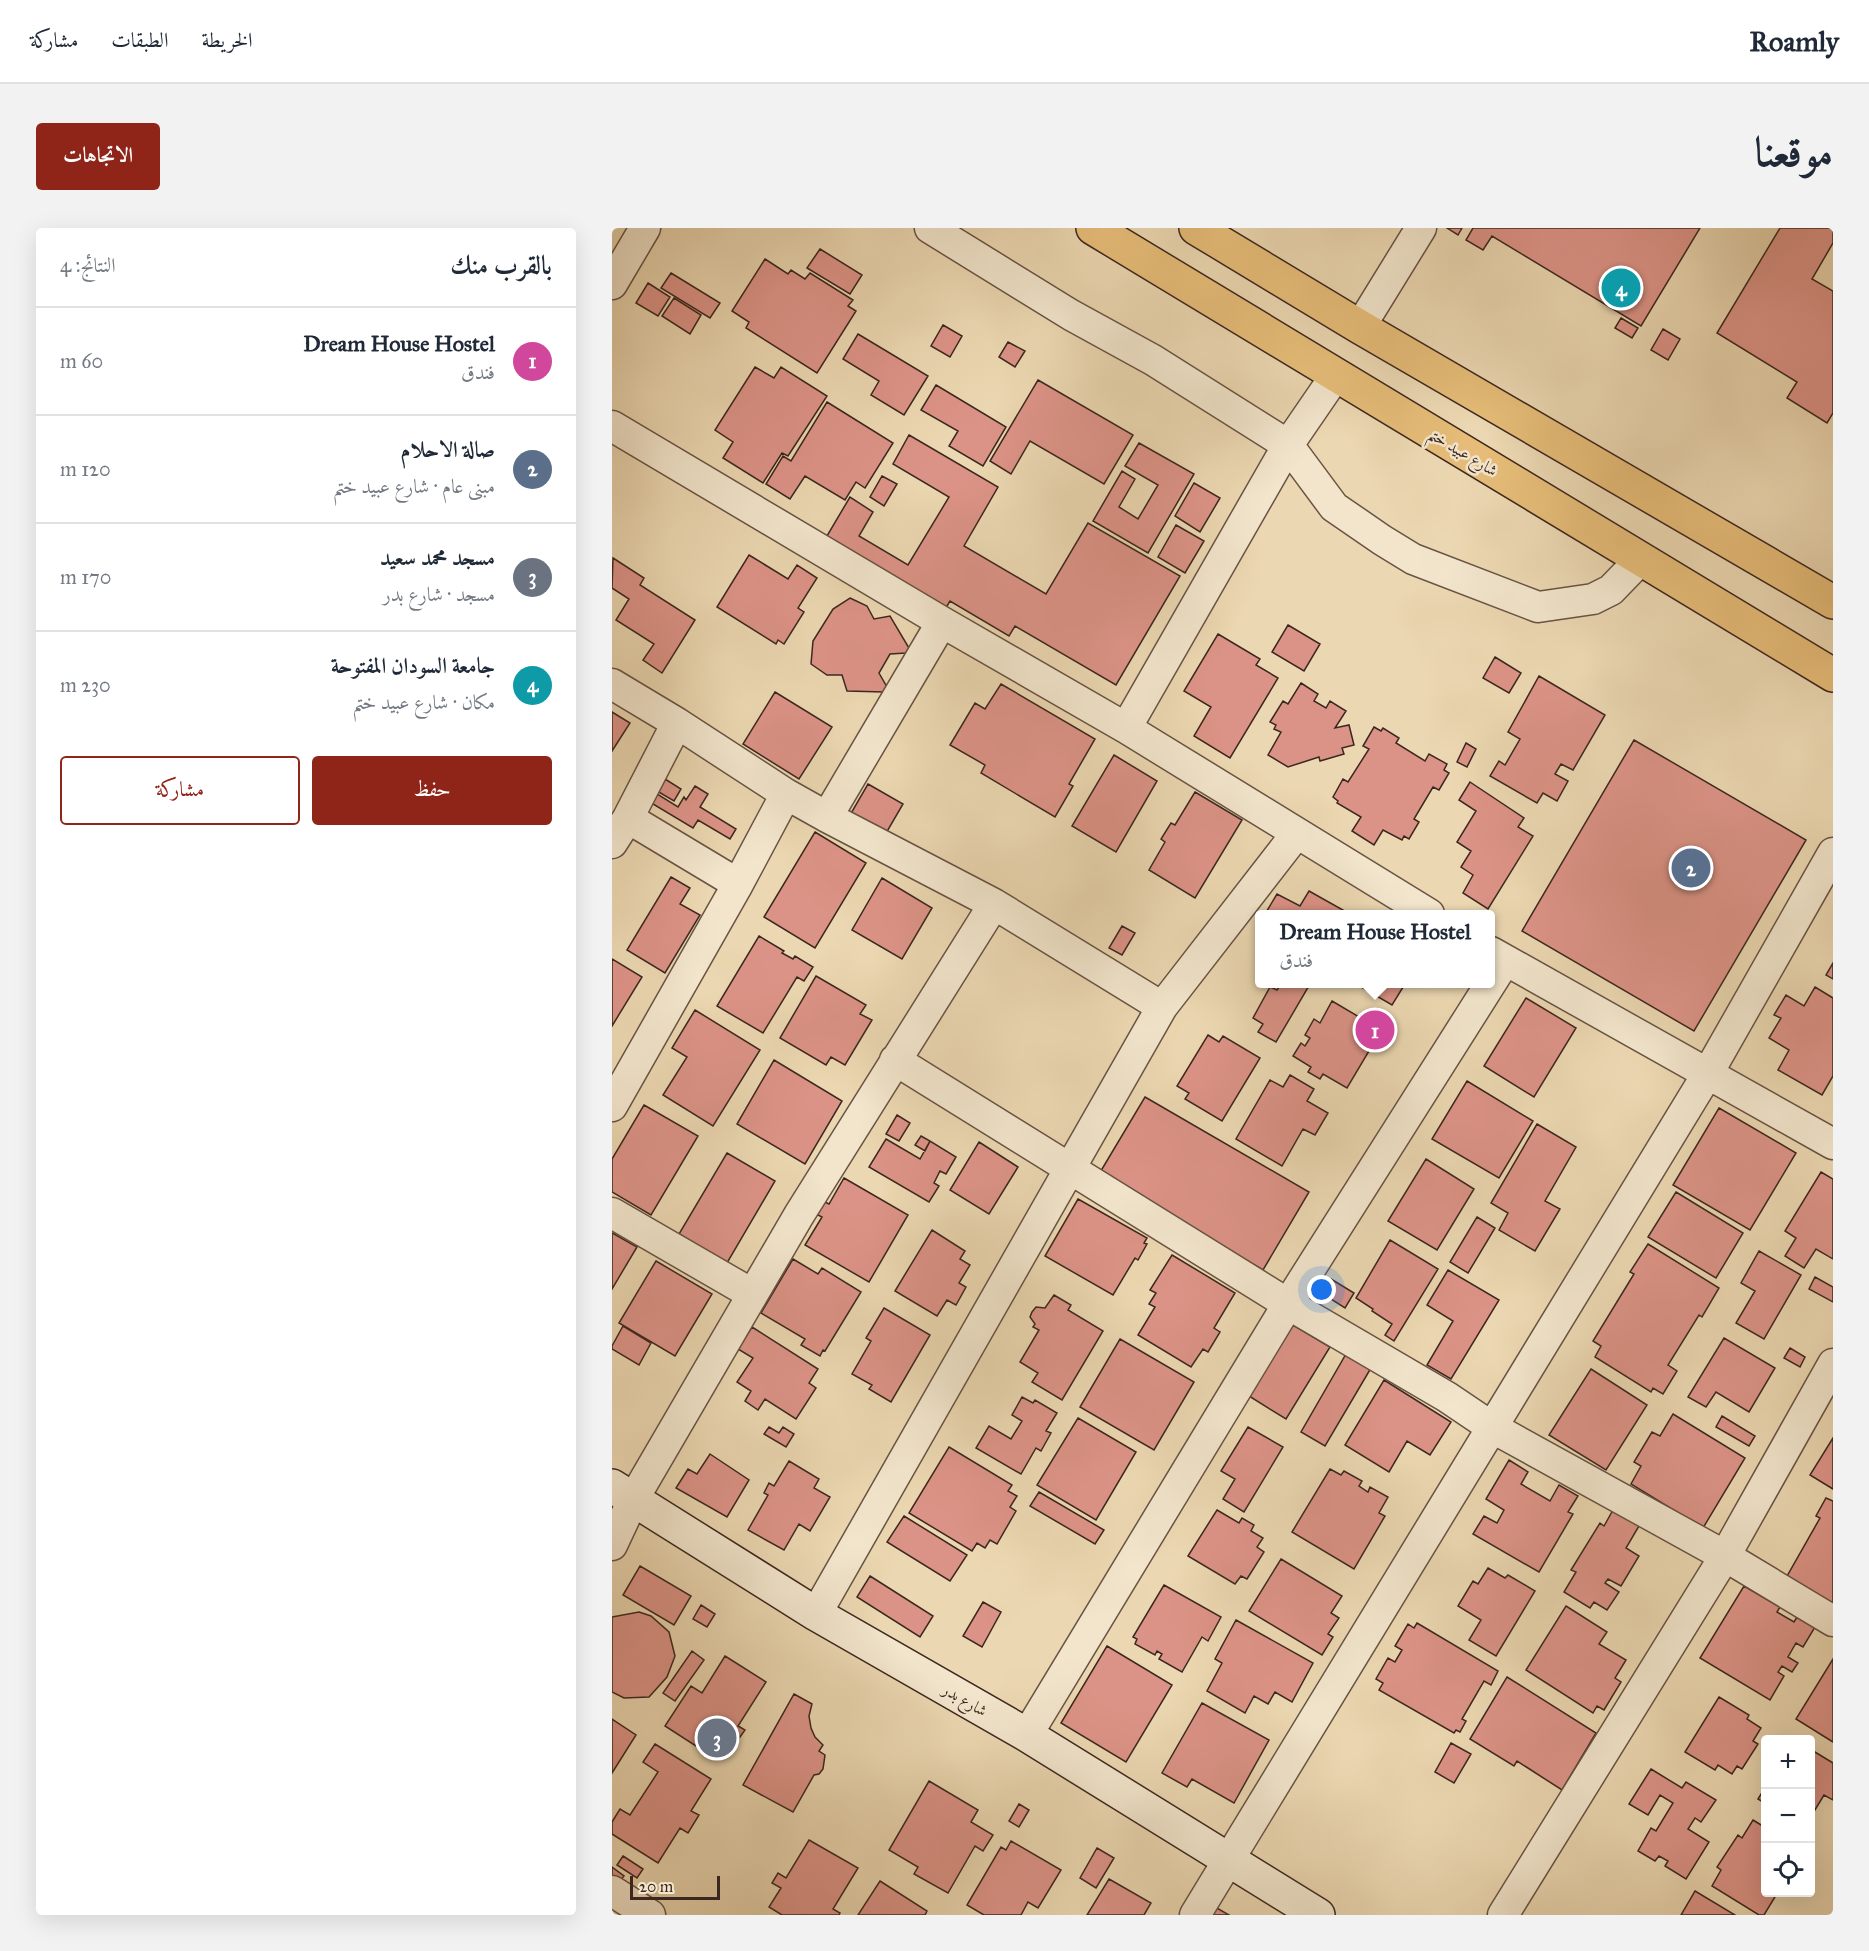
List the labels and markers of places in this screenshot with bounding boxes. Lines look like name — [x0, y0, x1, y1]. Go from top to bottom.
pin: 4 — [1602, 266, 1640, 310]
pin: 2 — [1672, 846, 1710, 890]
pin: 1 — [1356, 1008, 1395, 1052]
pin: 3 — [698, 1716, 736, 1760]

